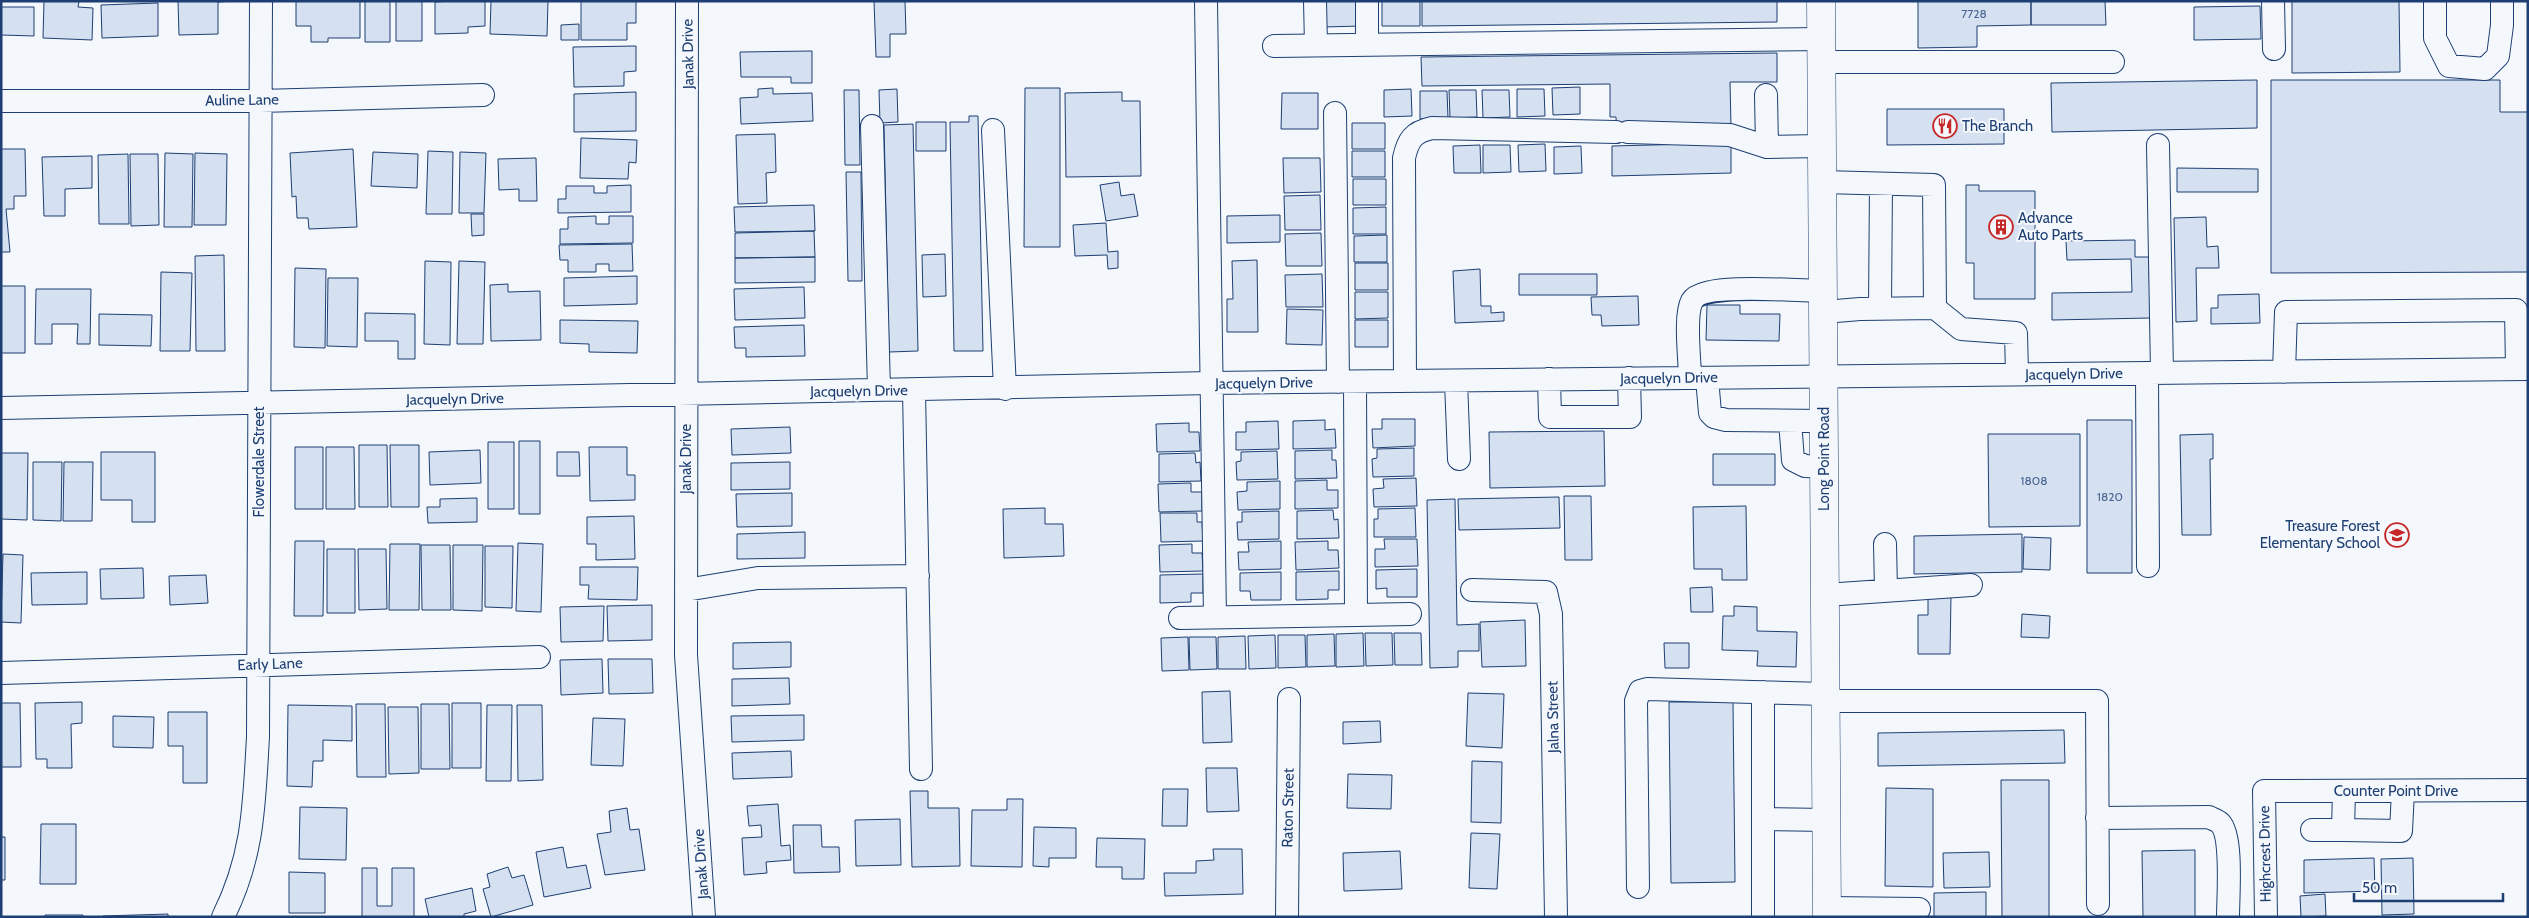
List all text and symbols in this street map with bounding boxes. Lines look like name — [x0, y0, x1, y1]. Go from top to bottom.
house number: 7728 — [1961, 6, 1987, 21]
street label: Janak Drive — [678, 18, 698, 90]
street label: Auline Lane — [205, 90, 279, 110]
restaurant icon: The Branch — [1932, 113, 1958, 139]
place label: The Branch — [1962, 117, 2033, 135]
place label: Advance Auto Parts — [2018, 209, 2083, 244]
building icon: Advance Auto Parts — [1988, 214, 2014, 240]
street label: Jacquelyn Drive — [2024, 364, 2123, 384]
street label: Jacquelyn Drive — [1619, 368, 1718, 388]
street label: Jacquelyn Drive — [1214, 373, 1313, 393]
street label: Jacquelyn Drive — [809, 381, 908, 401]
street label: Jacquelyn Drive — [405, 389, 504, 409]
street label: Flowerdale Street — [250, 406, 268, 518]
street label: Long Point Road — [1815, 407, 1833, 511]
street label: Janak Drive — [677, 424, 695, 495]
house number: 1808 — [2021, 473, 2047, 488]
house number: 1820 — [2097, 489, 2123, 504]
place label: Treasure Forest Elementary School — [2260, 517, 2380, 552]
school or university icon: Treasure Forest Elementary School — [2384, 522, 2410, 548]
street label: Early Lane — [237, 654, 303, 674]
street label: Jalna Street — [1543, 681, 1563, 754]
street label: Raton Street — [1278, 768, 1298, 848]
street label: Counter Point Drive — [2334, 782, 2458, 800]
street label: Highcrest Drive — [2255, 805, 2275, 902]
street label: Janak Drive — [690, 828, 712, 901]
scale bar — [2354, 870, 2503, 902]
text: 50 m — [2362, 879, 2397, 897]

